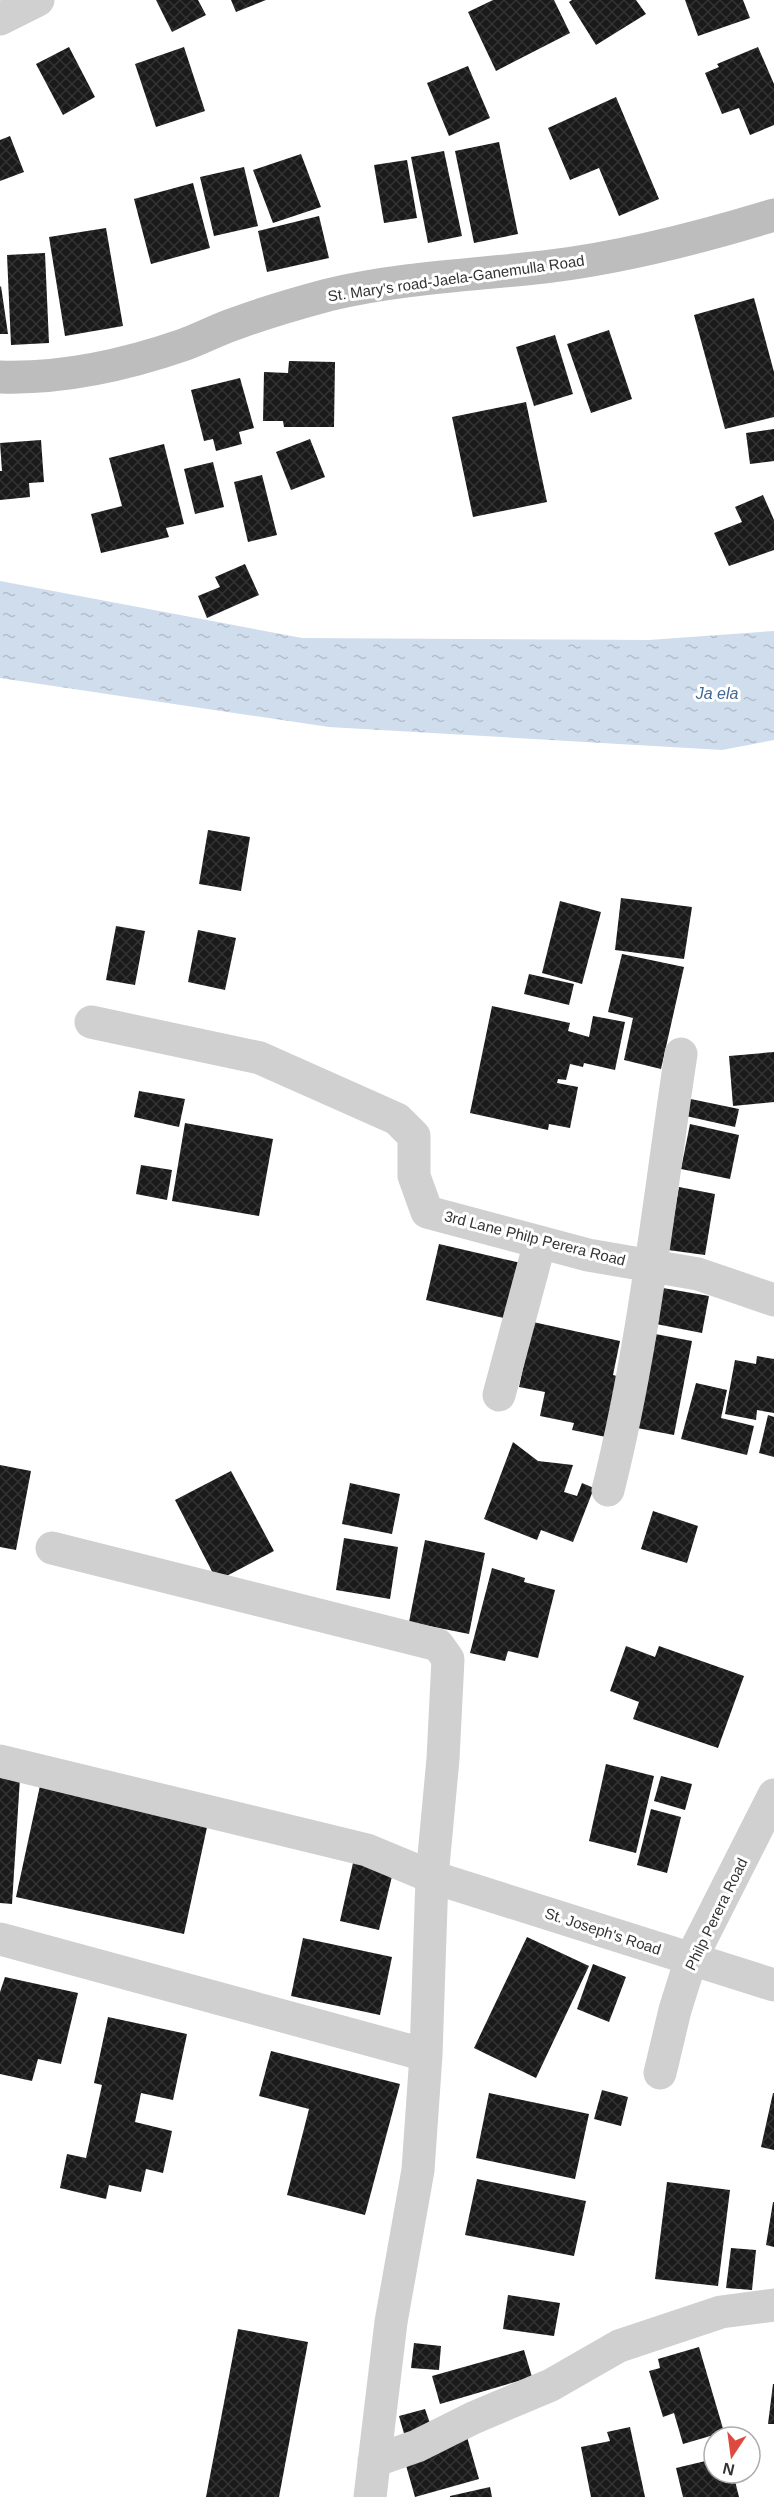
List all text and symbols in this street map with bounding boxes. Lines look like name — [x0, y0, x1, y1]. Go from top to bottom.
street label: St. Mary's road-Jaela-Ganemulla Road — [327, 252, 585, 304]
water label: Ja ela — [695, 685, 738, 702]
street label: 3rd Lane Philp Perera Road — [443, 1207, 627, 1269]
street label: Philp Perera Road — [681, 1855, 751, 1973]
street label: St. Joseph's Road — [543, 1904, 663, 1958]
north arrow — [702, 2425, 762, 2485]
text: N — [721, 2460, 736, 2479]

